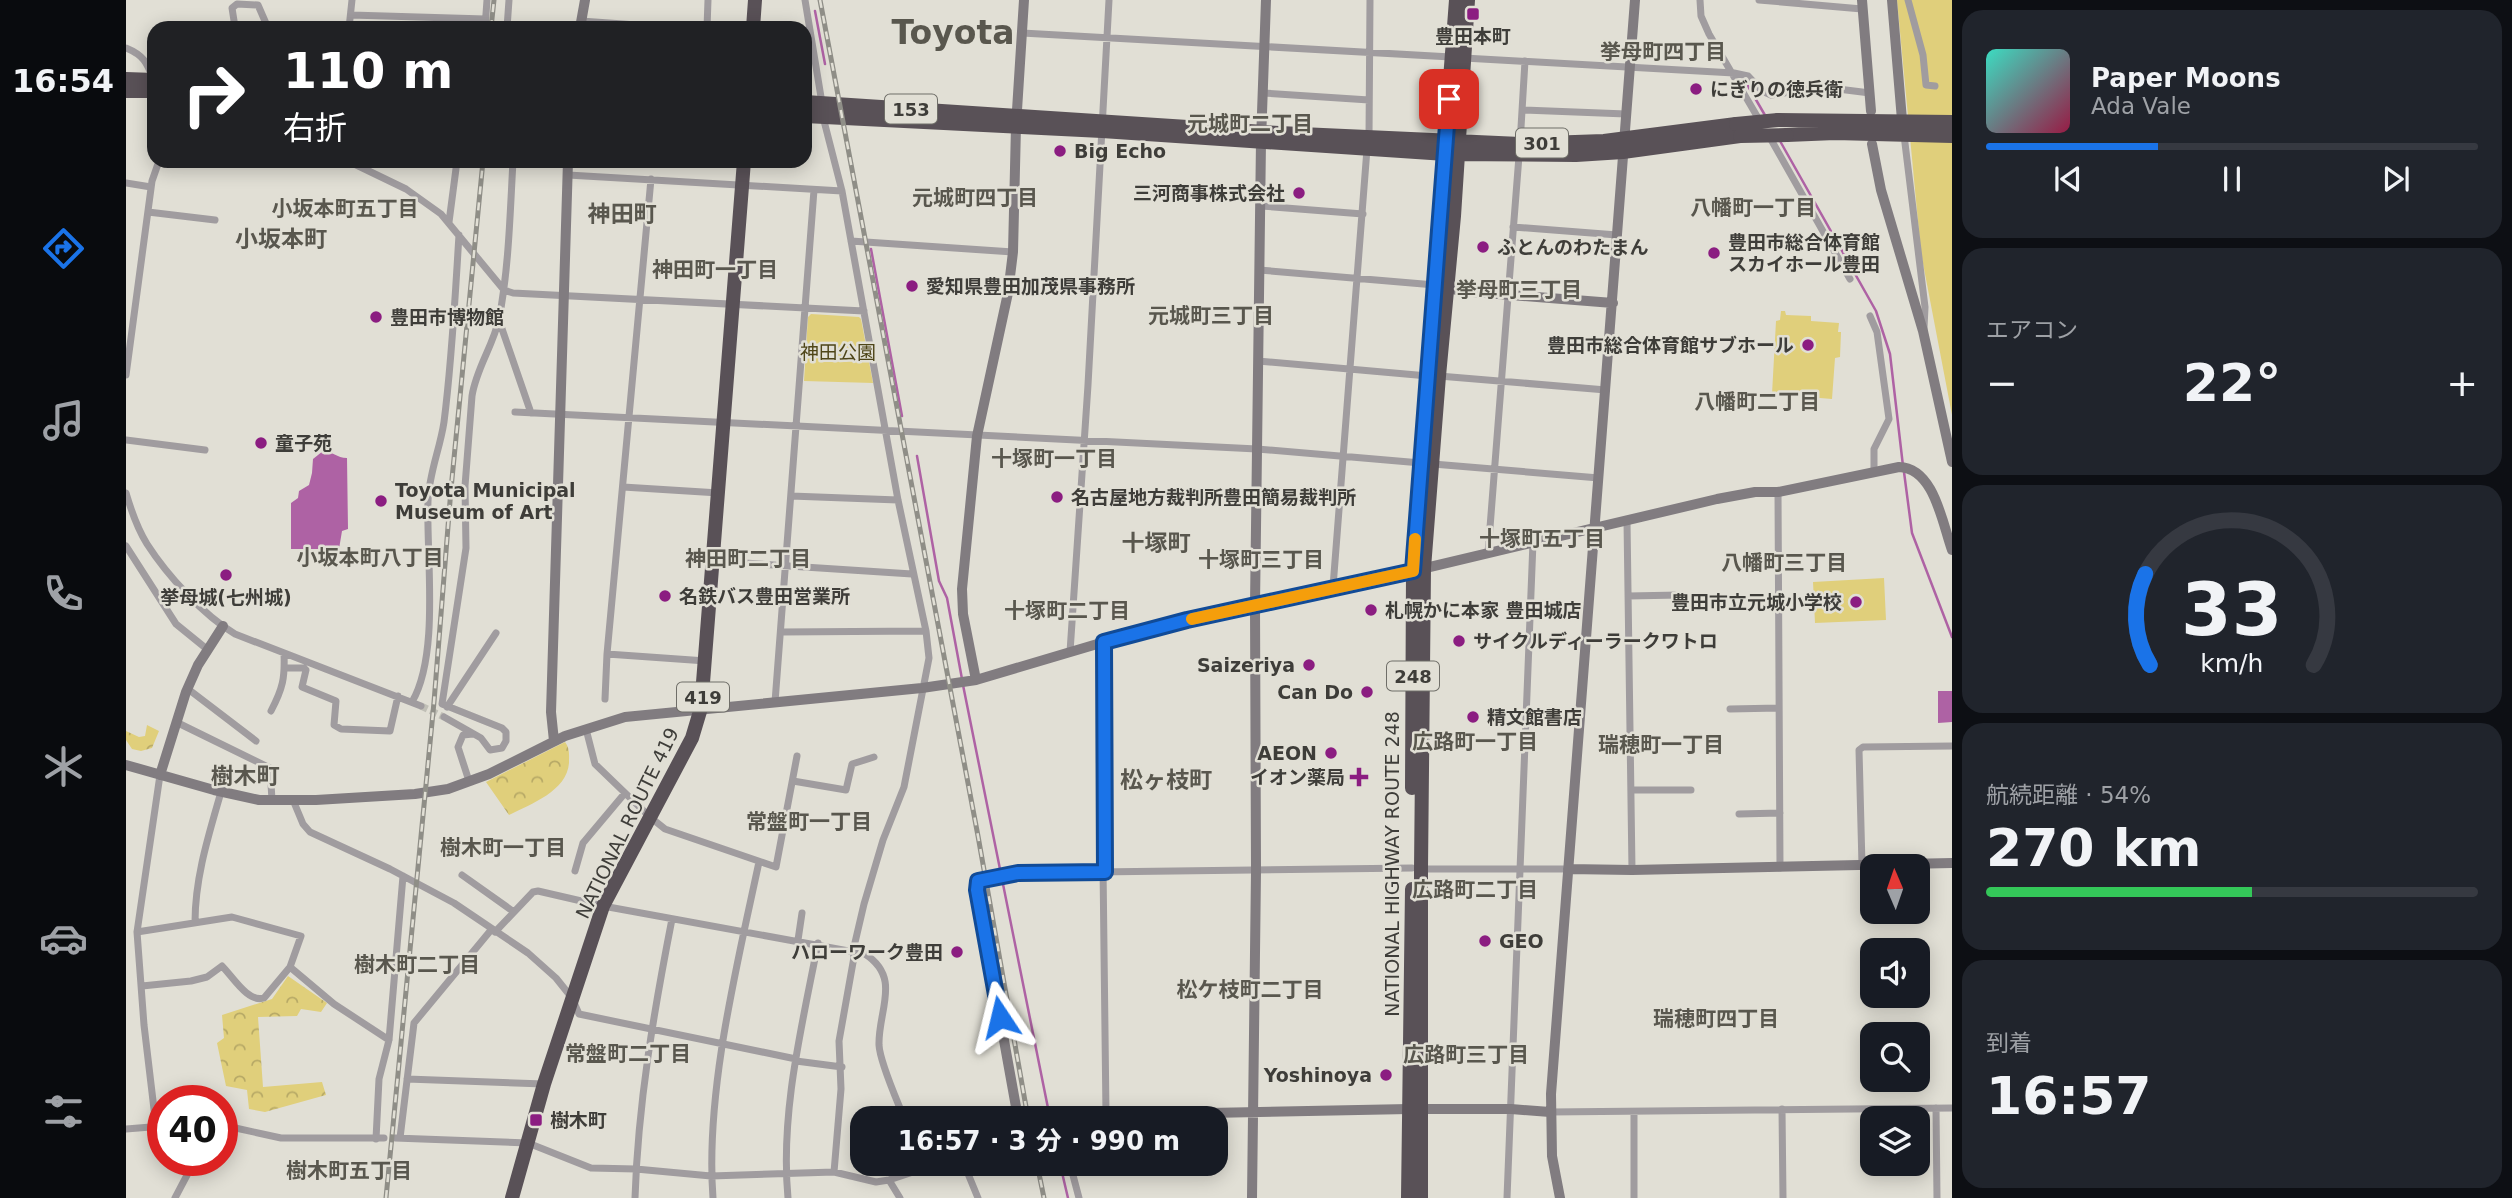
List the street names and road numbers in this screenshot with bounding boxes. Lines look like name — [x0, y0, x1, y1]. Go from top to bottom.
road number: 153 — [885, 94, 937, 124]
road number: 301 — [1516, 128, 1568, 158]
road number: 248 — [1387, 662, 1439, 690]
road number: 419 — [677, 682, 729, 712]
street label: NATIONAL HIGHWAY ROUTE 248 — [1381, 711, 1403, 1017]
street label: NATIONAL ROUTE 419 — [571, 724, 683, 922]

